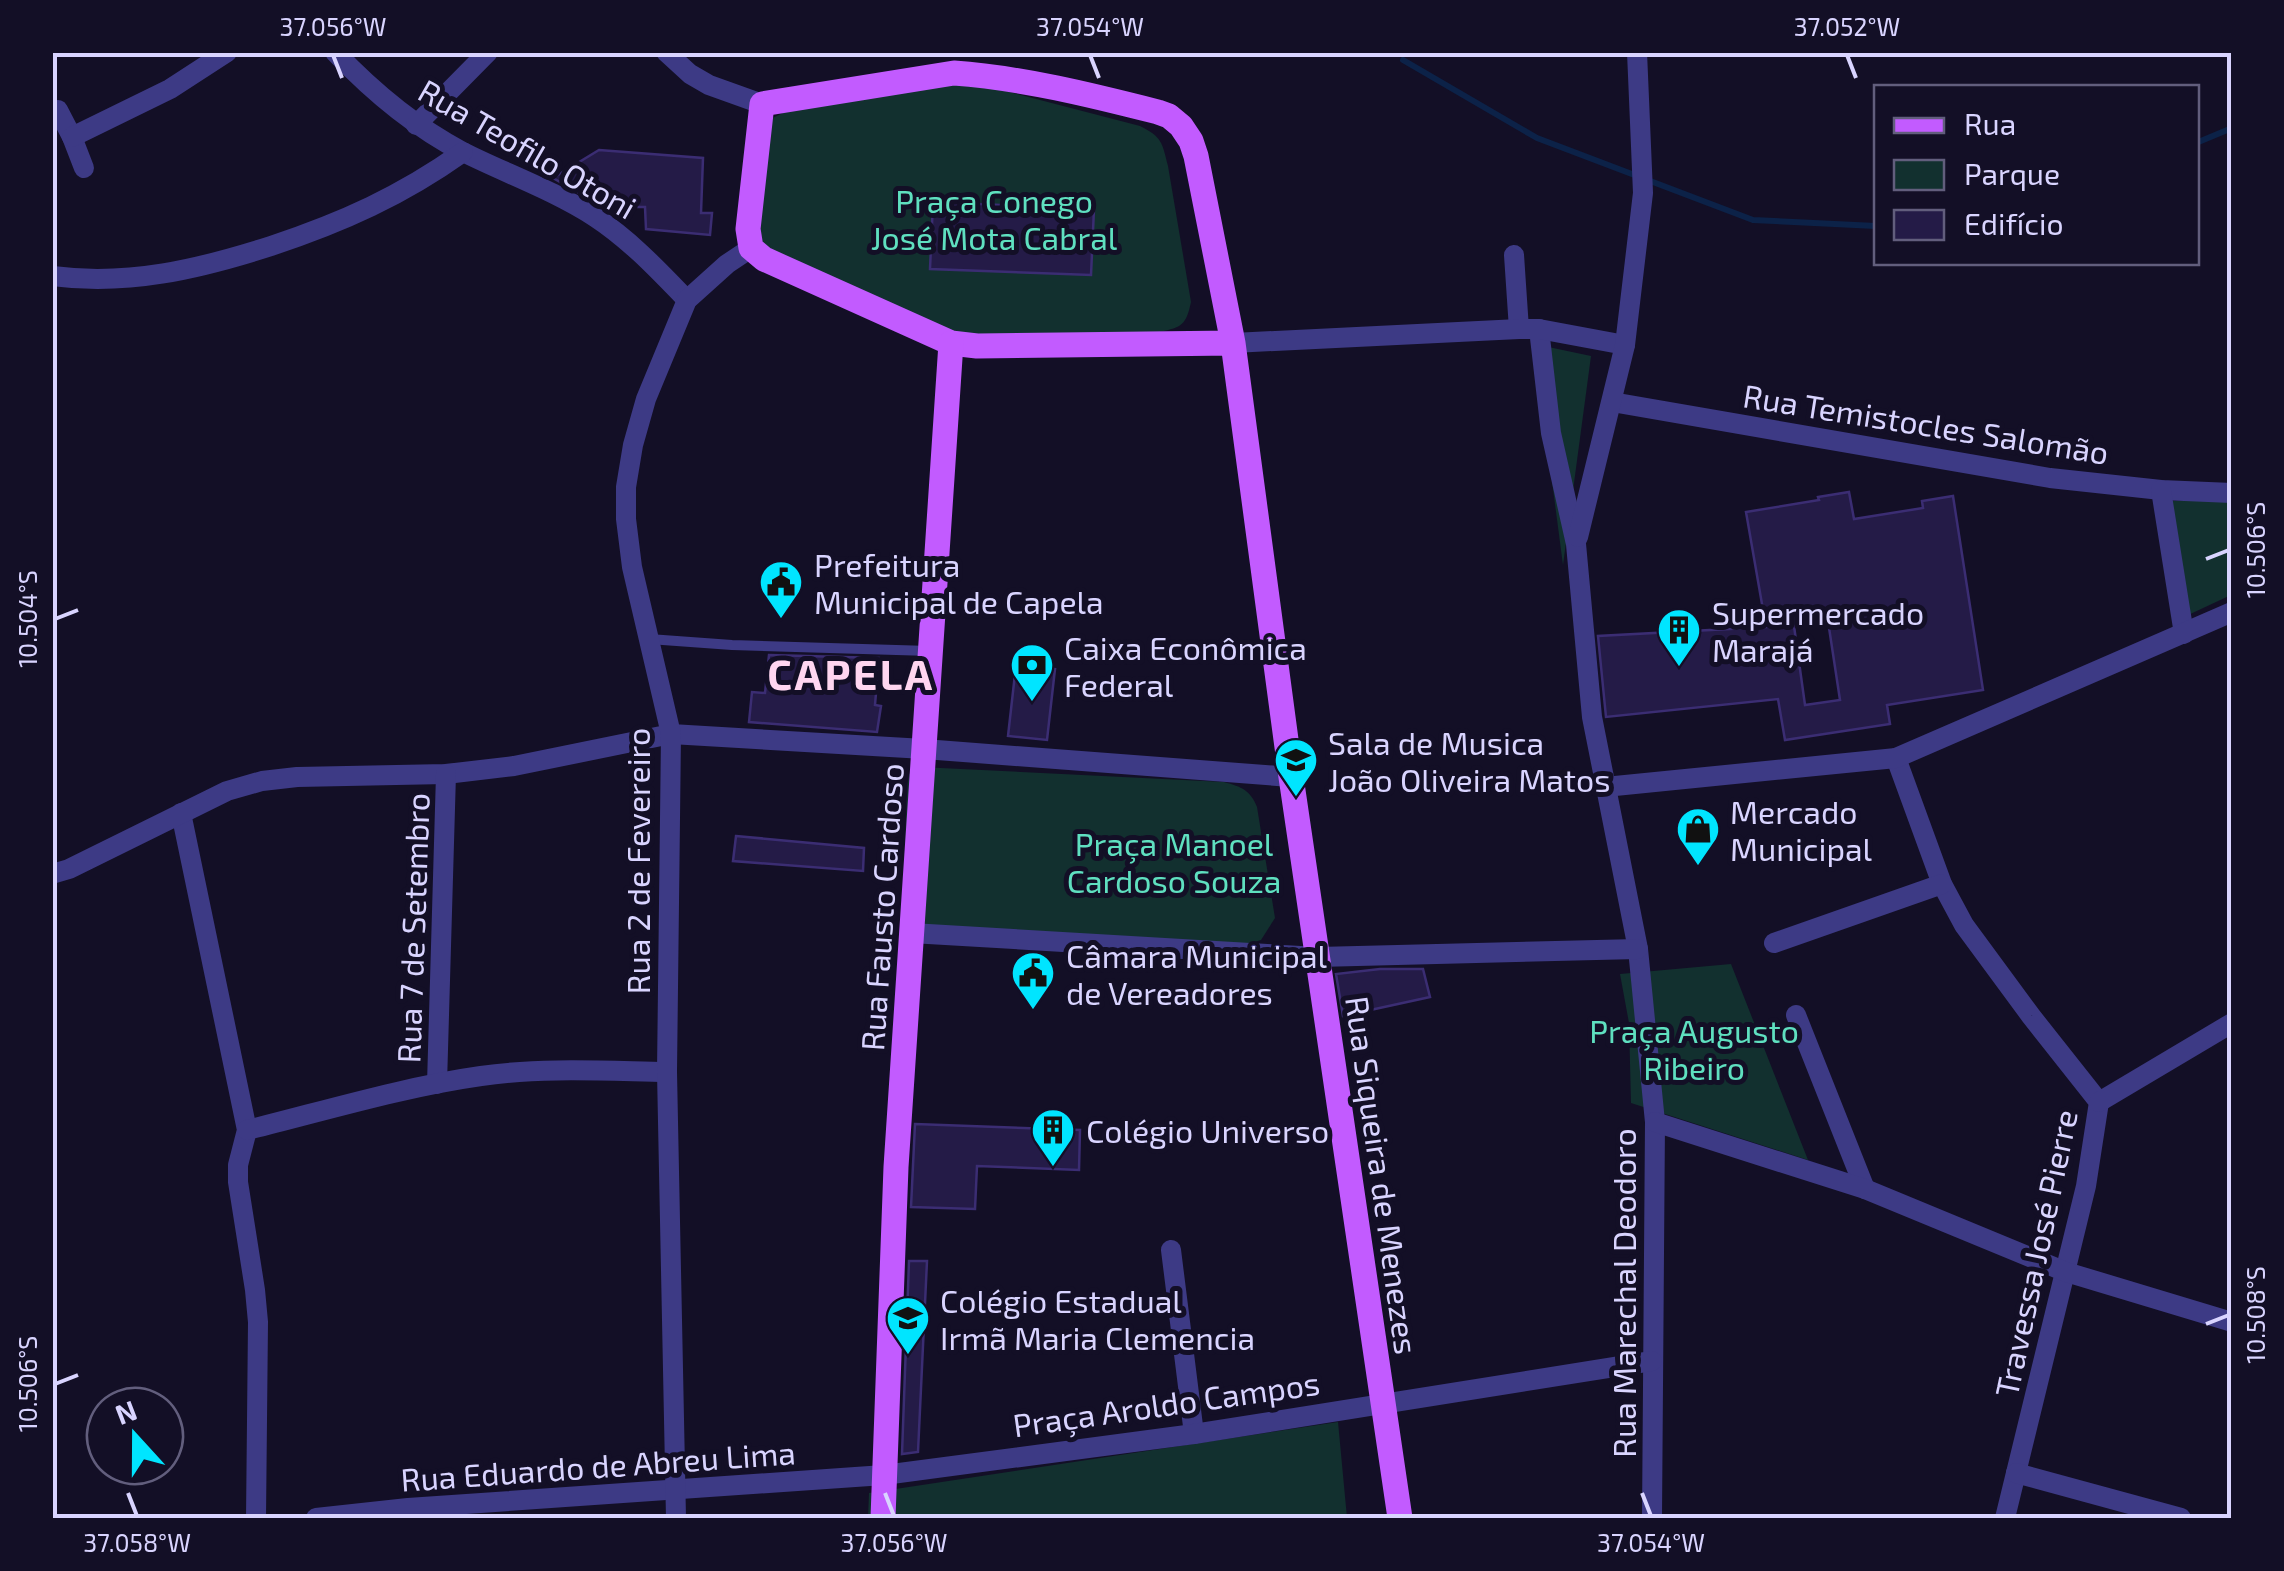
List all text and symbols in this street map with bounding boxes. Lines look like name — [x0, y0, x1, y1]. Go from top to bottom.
text: 37.056°W — [280, 11, 386, 41]
text: 37.054°W — [1036, 11, 1144, 41]
text: 37.052°W — [1794, 11, 1900, 41]
street label: Rua Teofilo Otoni — [412, 70, 644, 226]
legend — [1874, 85, 2199, 265]
text: Rua — [1964, 105, 2016, 141]
text: Parque — [1964, 155, 2060, 191]
park label: Praça Conego José Mota Cabral — [871, 181, 1118, 256]
text: Edifício — [1964, 205, 2063, 241]
street label: Rua Temistocles Salomão — [1741, 375, 2111, 471]
text: 10.506°S — [2240, 502, 2270, 598]
place label: Prefeitura Municipal de Capela — [814, 545, 1104, 620]
public building icon: Prefeitura Municipal de Capela — [758, 559, 804, 620]
text: 10.504°S — [12, 570, 42, 668]
place label: Supermercado Marajá — [1712, 593, 1924, 669]
building icon: Supermercado Marajá — [1656, 607, 1702, 668]
place label: Caixa Econômica Federal — [1064, 628, 1307, 703]
bank icon: Caixa Econômica Federal — [1009, 642, 1055, 703]
district label: CAPELA — [767, 648, 935, 698]
place label: Sala de Musica João Oliveira Matos — [1328, 723, 1610, 798]
street label: Rua 2 de Fevereiro — [618, 728, 656, 994]
school or university icon: Sala de Musica João Oliveira Matos — [1273, 737, 1319, 798]
street label: Rua Fausto Cardoso — [852, 762, 910, 1052]
street label: Rua 7 de Setembro — [388, 792, 436, 1064]
place label: Mercado Municipal — [1730, 792, 1873, 867]
shop icon: Mercado Municipal — [1675, 806, 1721, 867]
park label: Praça Manoel Cardoso Souza — [1067, 824, 1281, 899]
place label: Câmara Municipal de Vereadores — [1066, 936, 1327, 1011]
public building icon: Câmara Municipal de Vereadores — [1010, 950, 1056, 1011]
street label: Rua Siqueira de Menezes — [1339, 994, 1427, 1356]
park label: Praça Augusto Ribeiro — [1589, 1011, 1799, 1086]
street label: Travessa José Pierre — [1986, 1106, 2084, 1400]
building icon: Colégio Universo — [1030, 1107, 1076, 1168]
place label: Colégio Universo — [1086, 1111, 1329, 1149]
street label: Rua Marechal Deodoro — [1604, 1128, 1642, 1458]
text: 10.508°S — [2240, 1266, 2270, 1364]
place label: Colégio Estadual Irmã Maria Clemencia — [940, 1281, 1255, 1356]
school or university icon: Colégio Estadual Irmã Maria Clemencia — [885, 1295, 931, 1356]
text: 10.506°S — [12, 1336, 42, 1432]
street label: Praça Aroldo Campos — [1010, 1363, 1322, 1445]
north arrow — [85, 1386, 185, 1486]
text: N — [110, 1392, 141, 1431]
street label: Rua Eduardo de Abreu Lima — [399, 1432, 797, 1498]
text: 37.058°W — [83, 1527, 191, 1557]
text: 37.056°W — [841, 1527, 947, 1557]
text: 37.054°W — [1597, 1527, 1705, 1557]

